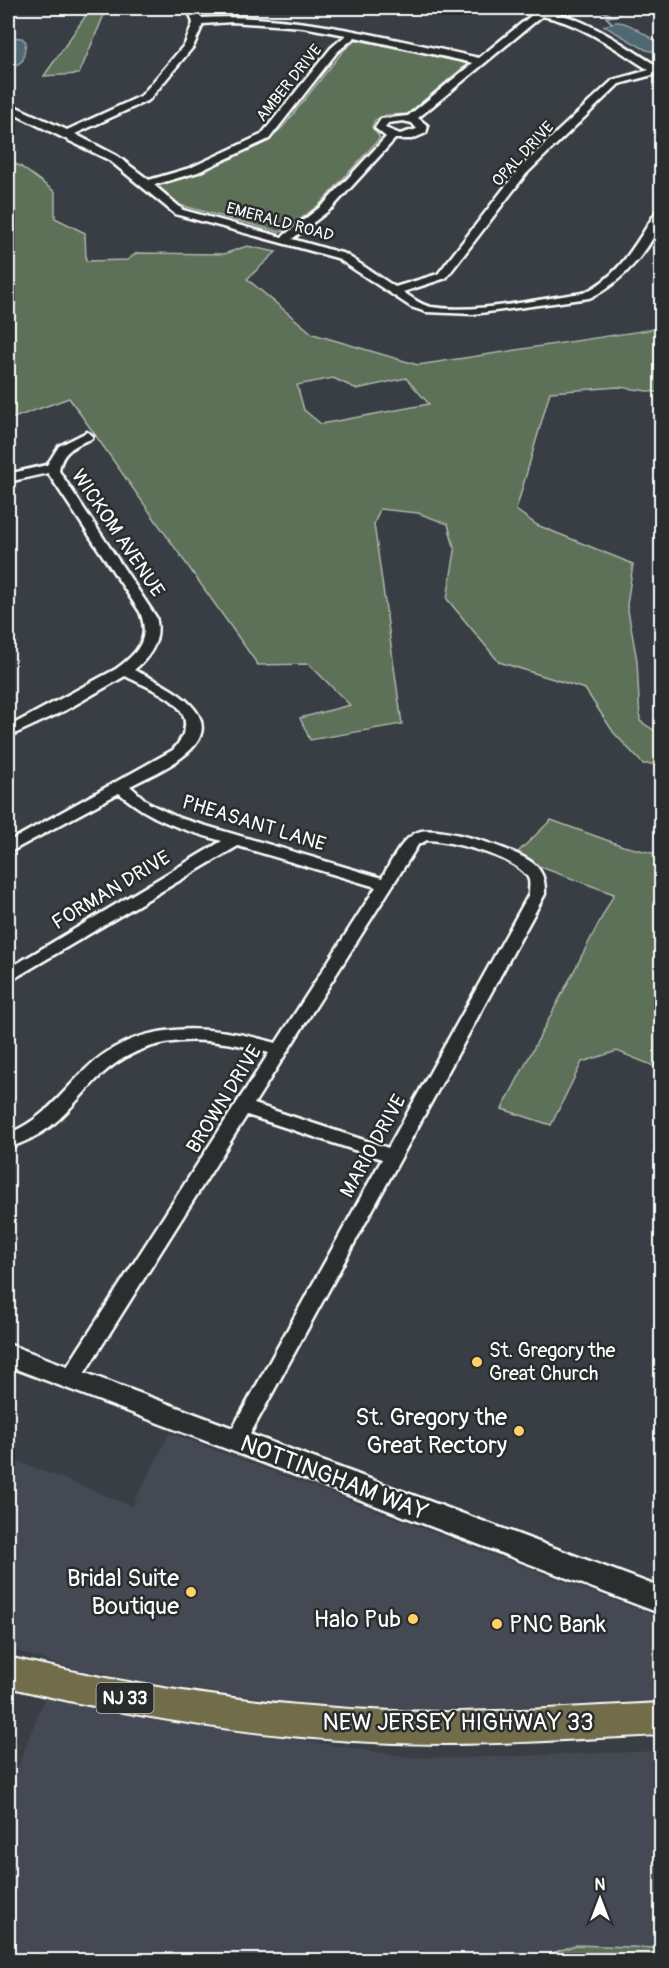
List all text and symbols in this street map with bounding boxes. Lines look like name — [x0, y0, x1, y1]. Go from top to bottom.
street label: AMBER DRIVE — [252, 40, 326, 126]
street label: OPAL DRIVE — [488, 117, 558, 191]
street label: EMERALD ROAD — [224, 198, 336, 246]
street label: WICKOM AVENUE — [66, 464, 170, 602]
street label: PHEASANT LANE — [179, 789, 329, 857]
street label: FORMAN DRIVE — [47, 845, 175, 935]
street label: BROWN DRIVE — [181, 1040, 267, 1158]
street label: MARIO DRIVE — [334, 1090, 412, 1202]
place label: St. Gregory the Great Church — [489, 1338, 616, 1386]
marker: St. Gregory the Great Church — [470, 1355, 484, 1369]
place label: St. Gregory the Great Rectory — [355, 1403, 507, 1460]
marker: St. Gregory the Great Rectory — [512, 1424, 526, 1438]
street label: NOTTINGHAM WAY — [236, 1429, 432, 1527]
place label: Bridal Suite Boutique — [67, 1564, 179, 1621]
marker: Bridal Suite Boutique — [184, 1585, 198, 1599]
place label: Halo Pub — [314, 1605, 401, 1634]
place label: PNC Bank — [509, 1610, 606, 1639]
marker: Halo Pub — [406, 1612, 420, 1626]
marker: PNC Bank — [490, 1617, 504, 1631]
road number: NJ 33 — [96, 1683, 154, 1713]
street label: NEW JERSEY HIGHWAY 33 — [322, 1708, 594, 1737]
north arrow — [570, 1869, 630, 1929]
text: N — [595, 1875, 606, 1895]

